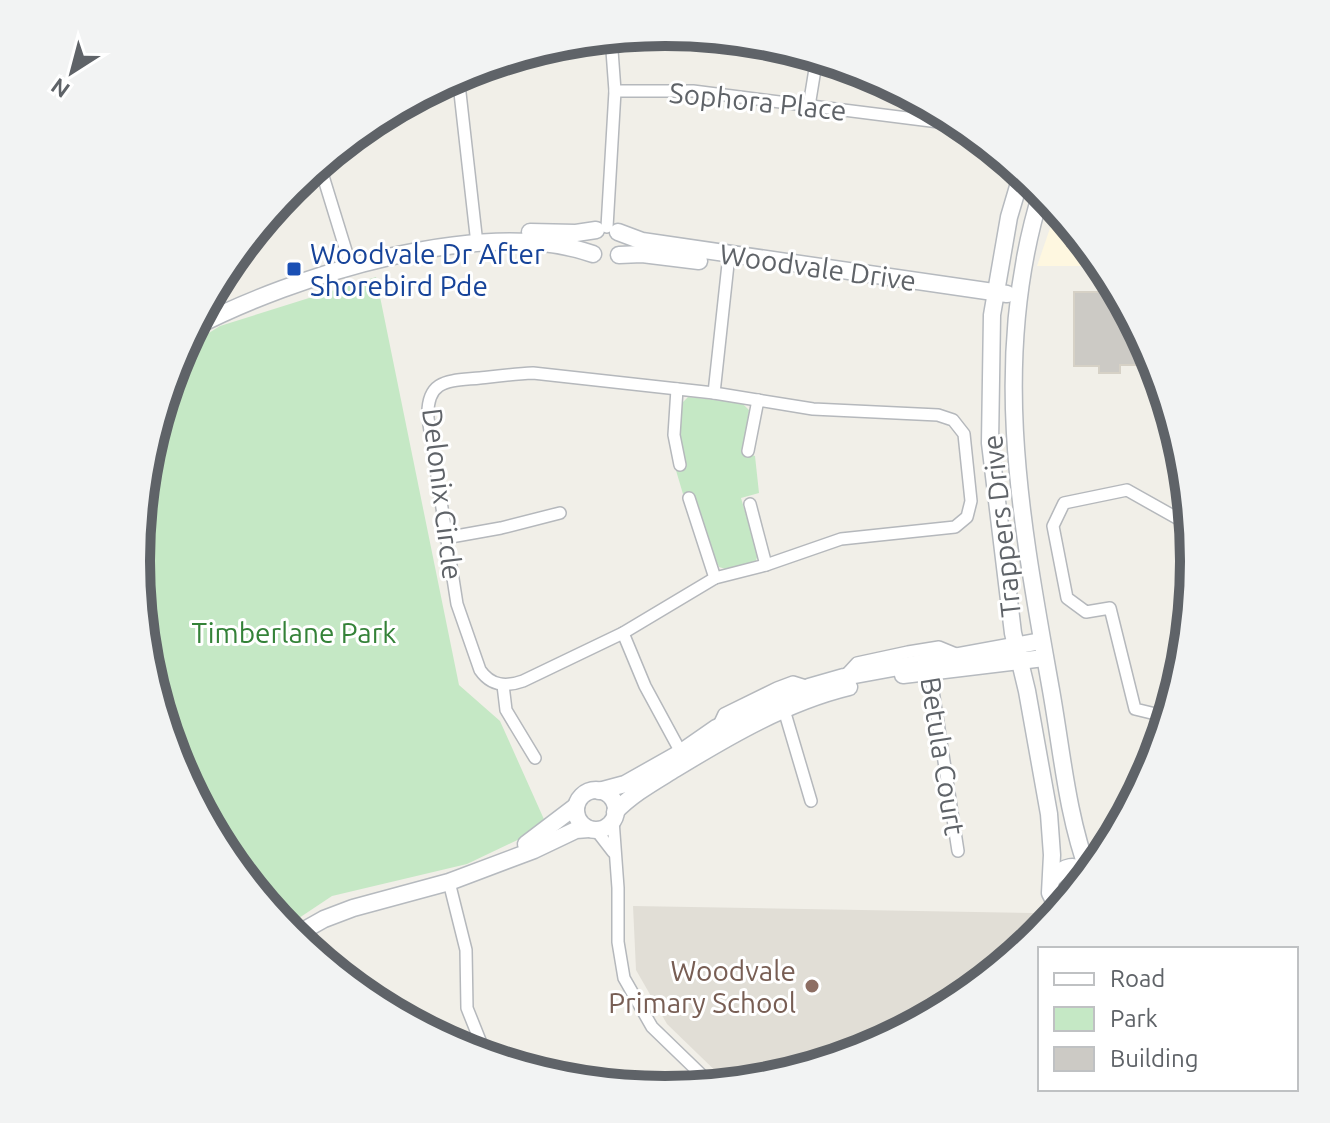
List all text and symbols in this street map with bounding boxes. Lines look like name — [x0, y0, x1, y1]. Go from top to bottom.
north arrow — [32, 32, 112, 112]
text: N — [46, 74, 74, 104]
street label: Sophora Place — [668, 76, 848, 126]
place label: Woodvale Dr After Shorebird Pde — [310, 238, 545, 301]
street label: Woodvale Drive — [718, 238, 918, 296]
marker: Woodvale Dr After Shorebird Pde — [285, 260, 303, 278]
street label: Delonix Circle — [417, 406, 469, 582]
street label: Trappers Drive — [976, 433, 1026, 619]
park label: Timberlane Park — [192, 617, 396, 648]
street label: Betula Court — [915, 675, 971, 837]
legend — [1038, 947, 1298, 1091]
place label: Woodvale Primary School — [608, 955, 796, 1018]
text: Road — [1110, 965, 1165, 992]
marker: Woodvale Primary School — [803, 977, 821, 995]
text: Park — [1110, 1005, 1158, 1032]
text: Building — [1110, 1045, 1198, 1072]

